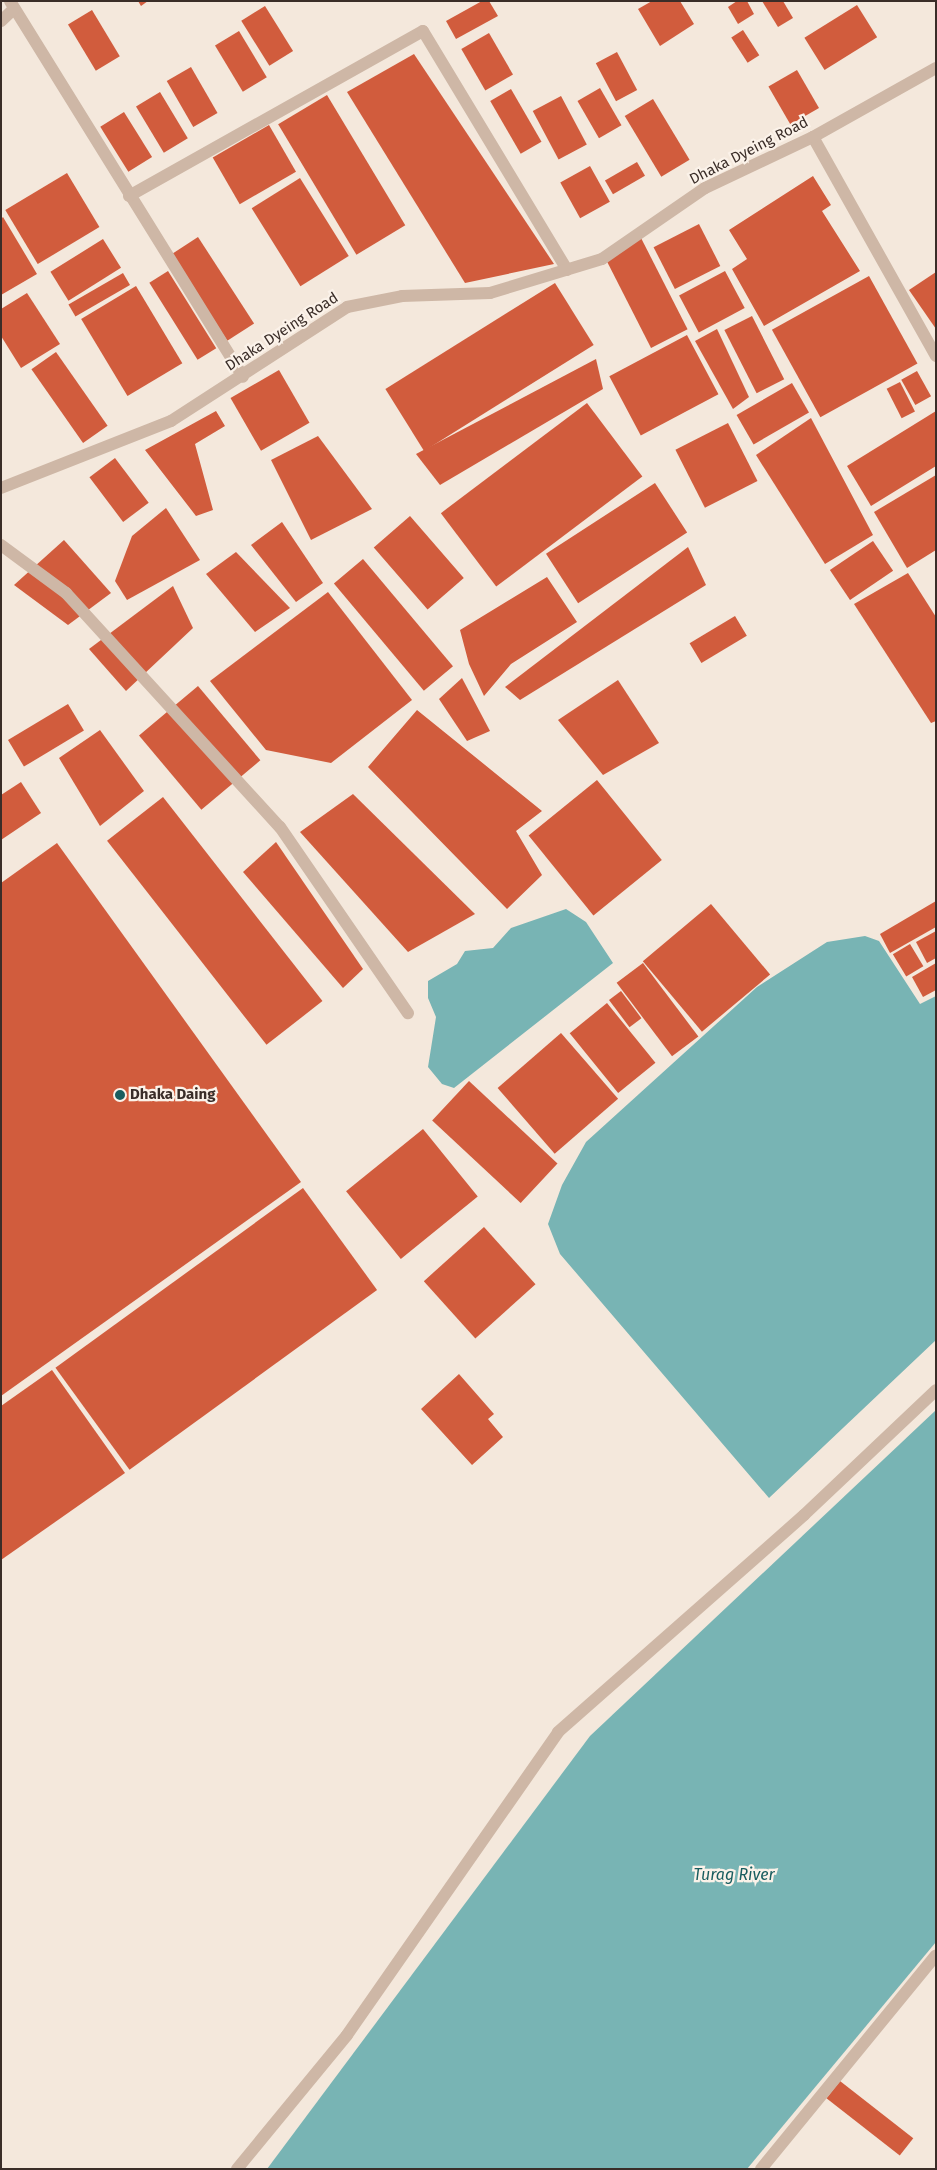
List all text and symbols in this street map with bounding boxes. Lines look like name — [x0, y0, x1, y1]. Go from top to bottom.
street label: Dhaka Dyeing Road — [687, 113, 811, 189]
street label: Dhaka Dyeing Road — [222, 289, 342, 375]
place label: Dhaka Daing — [130, 1086, 215, 1104]
marker: Dhaka Daing — [114, 1089, 126, 1101]
water label: Turag River — [693, 1865, 775, 1885]

